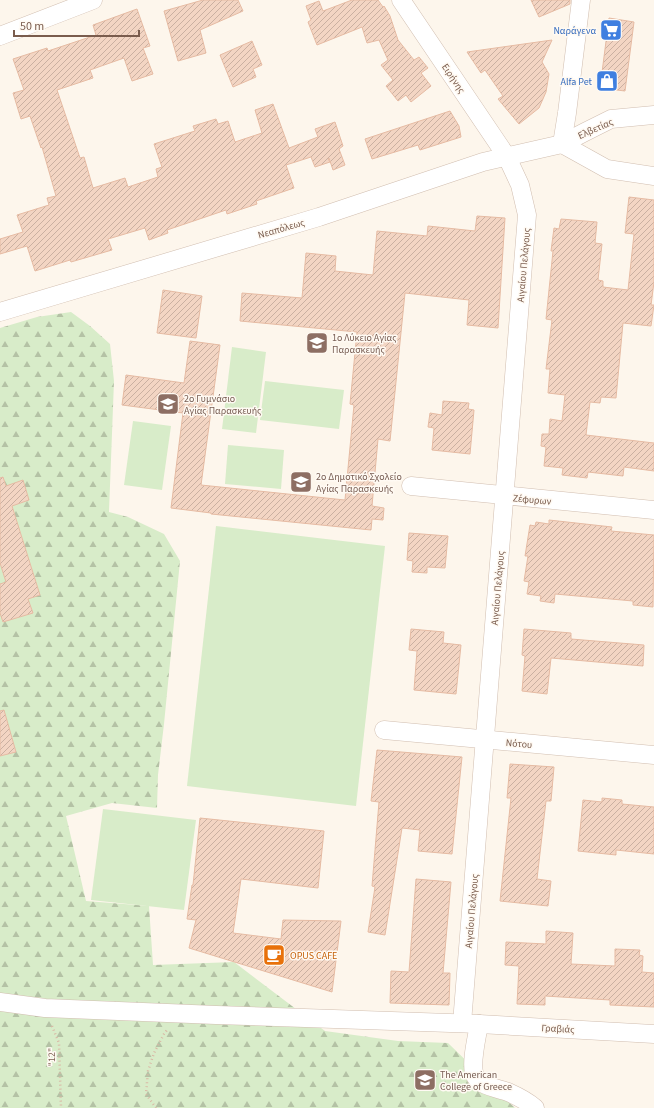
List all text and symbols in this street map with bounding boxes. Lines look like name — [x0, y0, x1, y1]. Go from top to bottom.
scale bar — [14, 12, 139, 38]
supermarket icon: Ναράγενα — [598, 17, 624, 43]
text: 50 m — [20, 18, 44, 35]
place label: Ναράγενα — [553, 24, 596, 38]
street label: Ειρήνης — [438, 61, 469, 97]
shop icon: Alfa Pet — [594, 68, 620, 94]
place label: Alfa Pet — [561, 75, 593, 89]
street label: Ελβετίας — [576, 115, 616, 143]
street label: Νεαπόλεως — [256, 215, 307, 242]
street label: Αιγαίου Πελάγους — [514, 227, 534, 303]
school or university icon: 1ο Λύκειο Αγίας Παρασκευής — [304, 330, 330, 356]
place label: 1ο Λύκειο Αγίας Παρασκευής — [332, 331, 397, 357]
school or university icon: 2ο Γυμνάσιο Αγίας Παρασκευής — [155, 391, 181, 417]
place label: 2ο Γυμνάσιο Αγίας Παρασκευής — [184, 392, 262, 418]
school or university icon: 2ο Δημοτικό Σχολείο Αγίας Παρασκευής — [288, 469, 314, 495]
place label: 2ο Δημοτικό Σχολείο Αγίας Παρασκευής — [316, 470, 402, 496]
street label: Ζέφυρων — [512, 491, 552, 509]
street label: Αιγαίου Πελάγους — [488, 550, 508, 626]
street label: Νότου — [505, 736, 533, 752]
street label: Αιγαίου Πελάγους — [462, 873, 482, 949]
cafe icon: OPUS CAFE — [261, 942, 287, 968]
place label: OPUS CAFE — [290, 949, 337, 963]
street label: Γραβιάς — [541, 1021, 575, 1037]
street label: "12" — [45, 1048, 59, 1066]
school or university icon: The American College of Greece — [412, 1067, 438, 1093]
place label: The American College of Greece — [440, 1068, 512, 1094]

